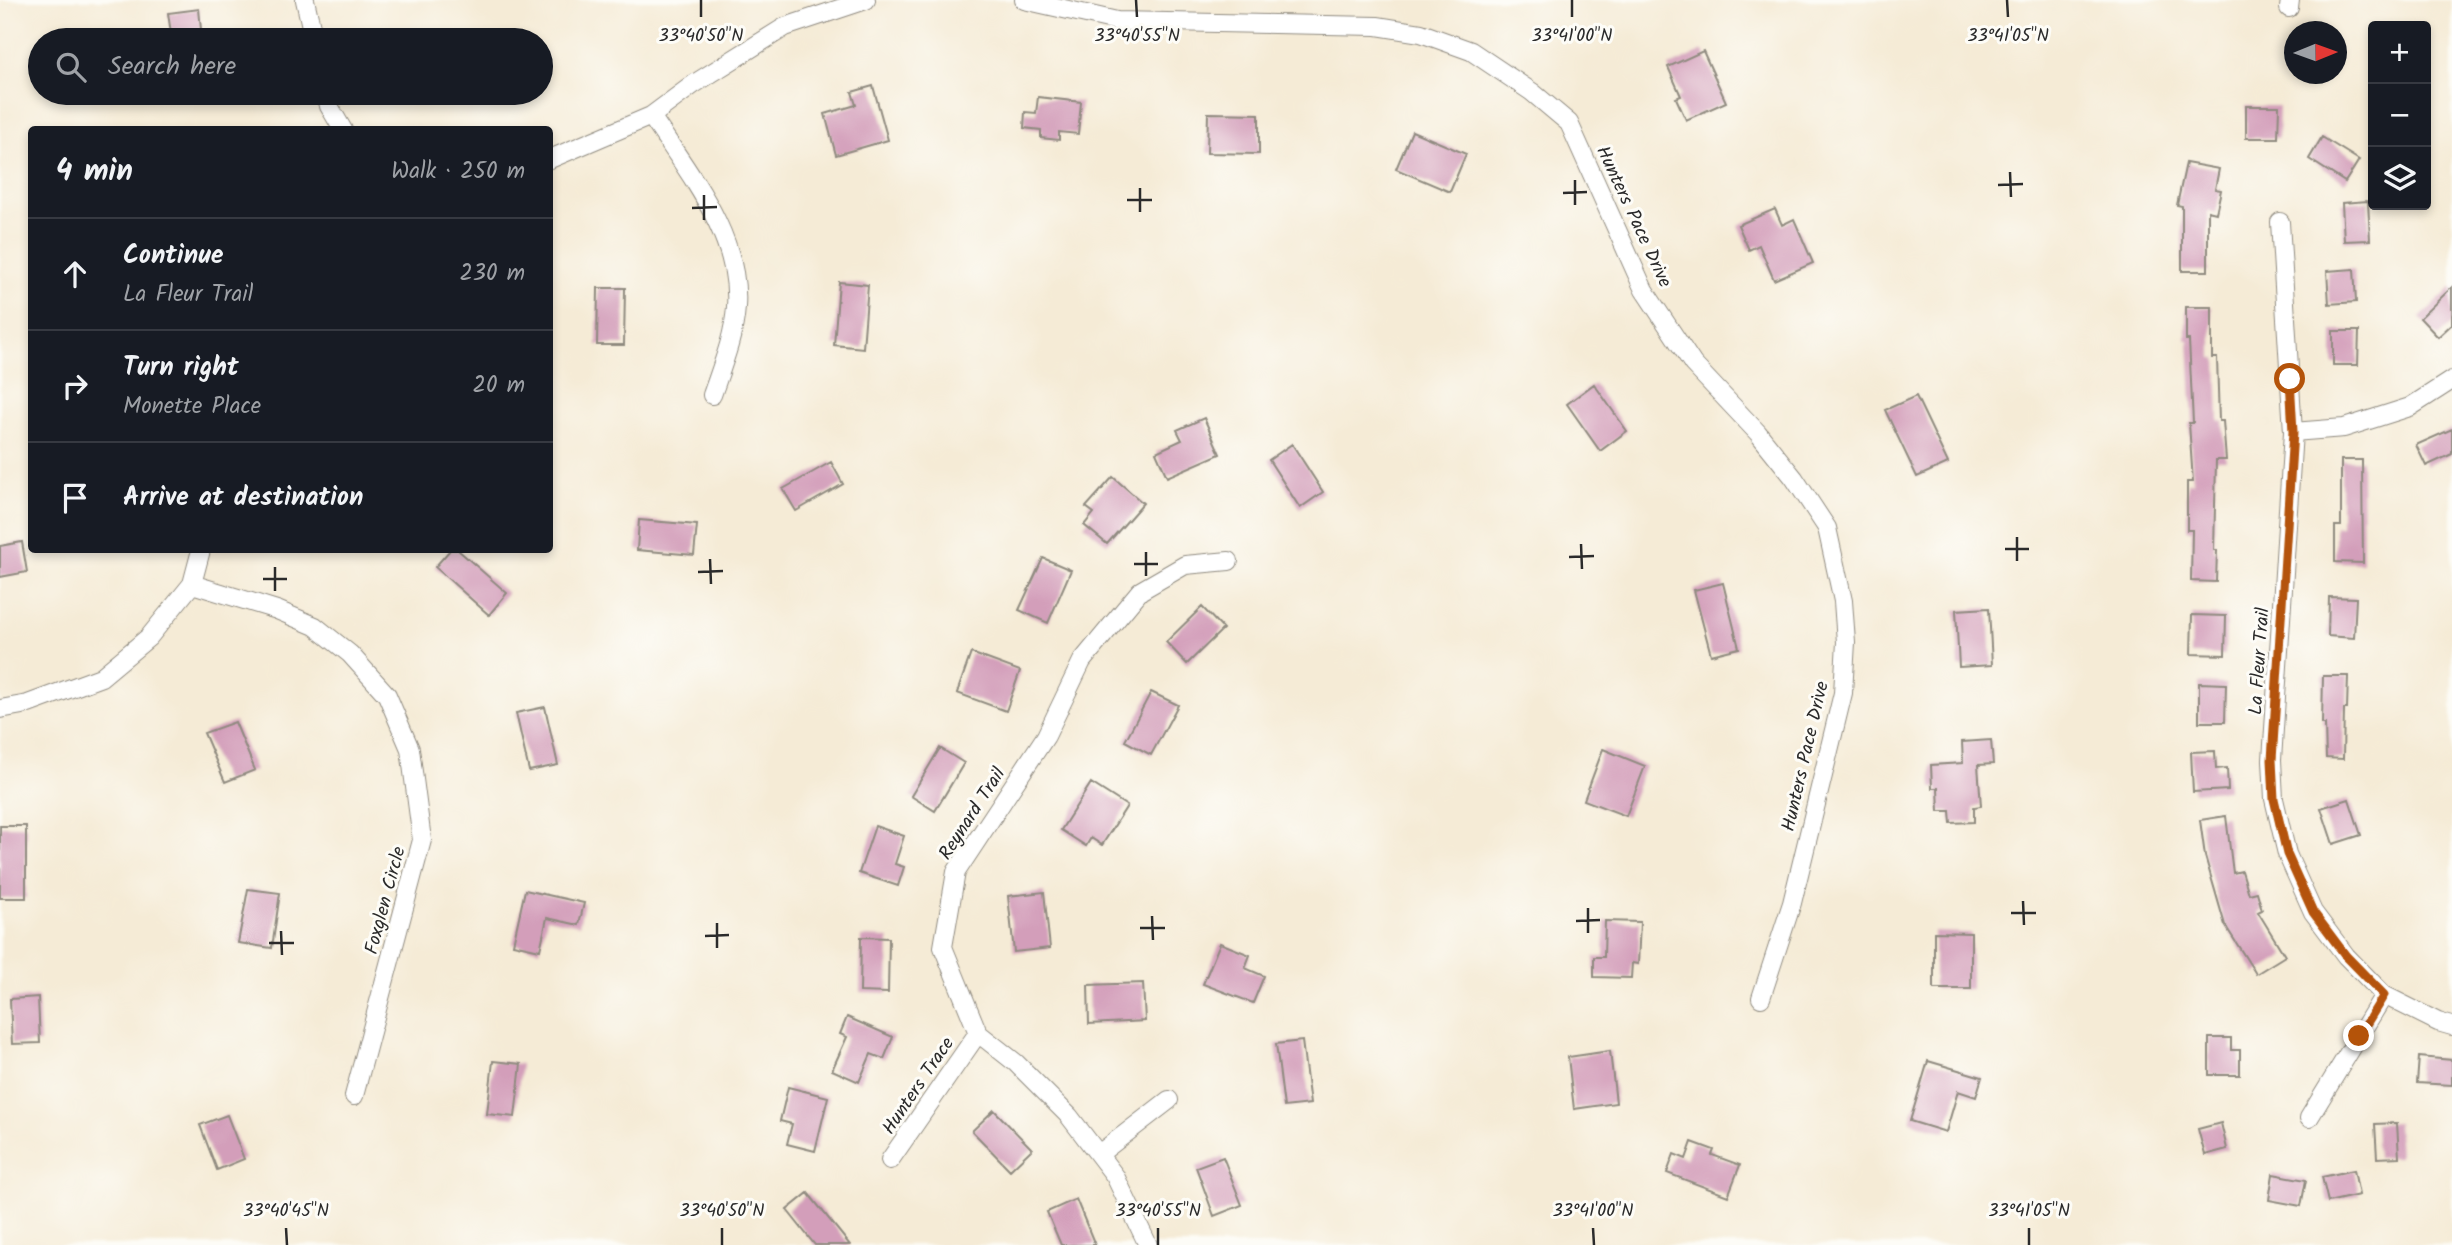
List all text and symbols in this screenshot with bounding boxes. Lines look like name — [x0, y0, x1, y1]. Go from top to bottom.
north arrow — [2284, 21, 2347, 84]
map controls — [2368, 21, 2431, 210]
button: + — [2368, 21, 2431, 84]
text: 33°40'50"N — [659, 22, 744, 51]
text: 33°40'55"N — [1094, 22, 1180, 51]
text: 33°41'00"N — [1532, 22, 1612, 51]
text: 33°41'05"N — [1967, 22, 2049, 51]
search box — [28, 28, 553, 105]
text: Search here — [108, 46, 236, 88]
icon: search — [52, 48, 90, 86]
button: − — [2368, 84, 2431, 147]
street label: Hunters Pace Drive — [1587, 141, 1679, 293]
button: layers — [2368, 147, 2431, 210]
text: 4 min — [56, 148, 133, 196]
text: Walk · 250 m — [391, 154, 525, 190]
text: Continue — [123, 235, 224, 277]
icon: ahead — [56, 255, 94, 293]
text: 230 m — [459, 256, 525, 292]
text: La Fleur Trail — [123, 277, 253, 313]
text: Turn right — [123, 347, 239, 389]
route start — [2274, 363, 2305, 394]
icon: right — [56, 367, 94, 405]
text: 20 m — [473, 368, 525, 404]
text: Monette Place — [123, 389, 261, 425]
text: Arrive at destination — [123, 477, 363, 519]
icon: arrive — [56, 479, 94, 517]
street label: La Fleur Trail — [2241, 606, 2279, 716]
street label: Hunters Pace Drive — [1774, 678, 1838, 835]
street label: Reynard Trail — [931, 761, 1014, 867]
street label: Foxglen Circle — [357, 843, 415, 958]
route end — [2343, 1020, 2374, 1051]
street label: Hunters Trace — [875, 1031, 963, 1141]
text: 33°40'45"N — [243, 1197, 329, 1226]
text: 33°40'50"N — [680, 1197, 765, 1226]
text: 33°40'55"N — [1115, 1197, 1201, 1226]
text: 33°41'00"N — [1553, 1197, 1633, 1226]
text: 33°41'05"N — [1988, 1197, 2070, 1226]

